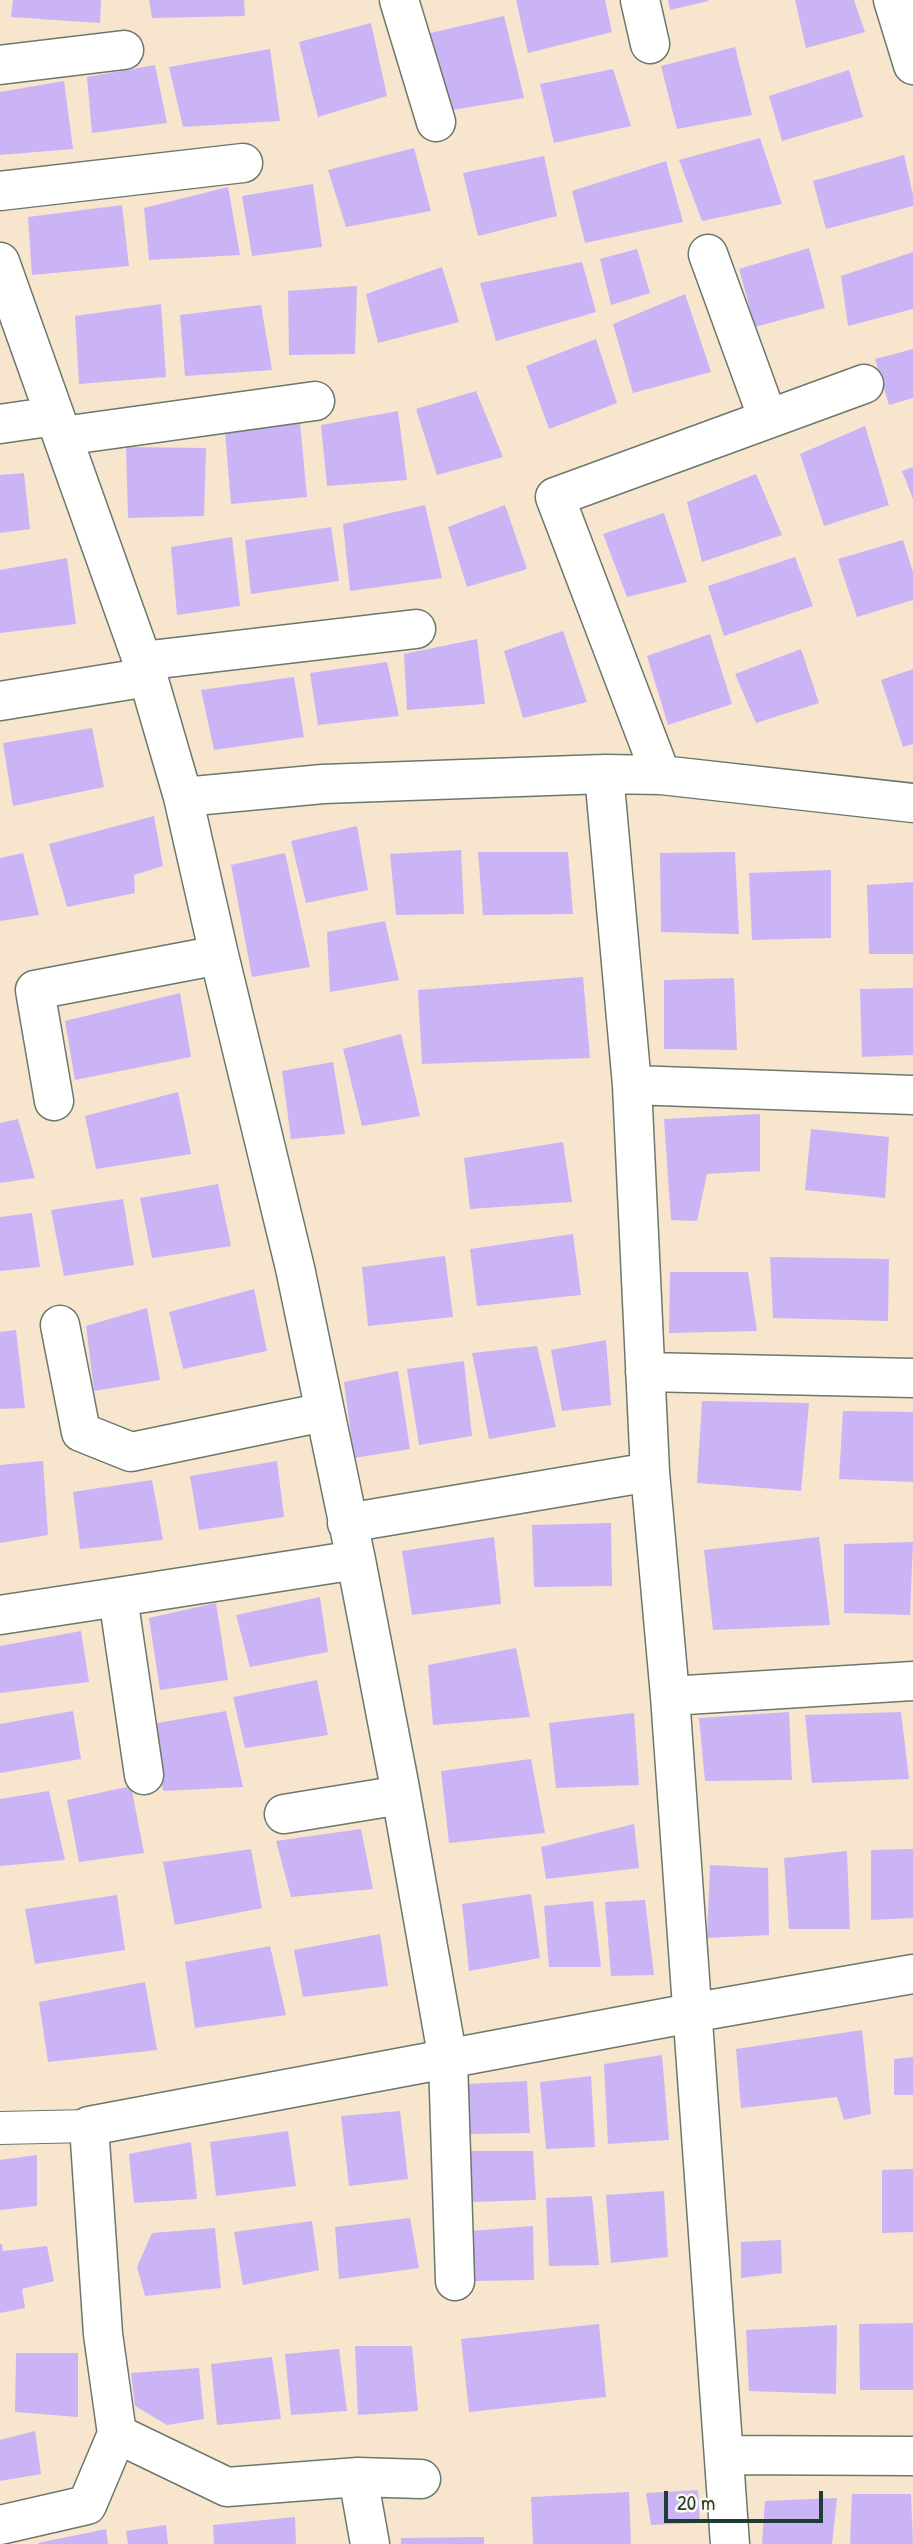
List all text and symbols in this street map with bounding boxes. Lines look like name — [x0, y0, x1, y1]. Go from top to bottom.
scale bar — [668, 2478, 827, 2522]
text: 20 m — [677, 2488, 715, 2517]

